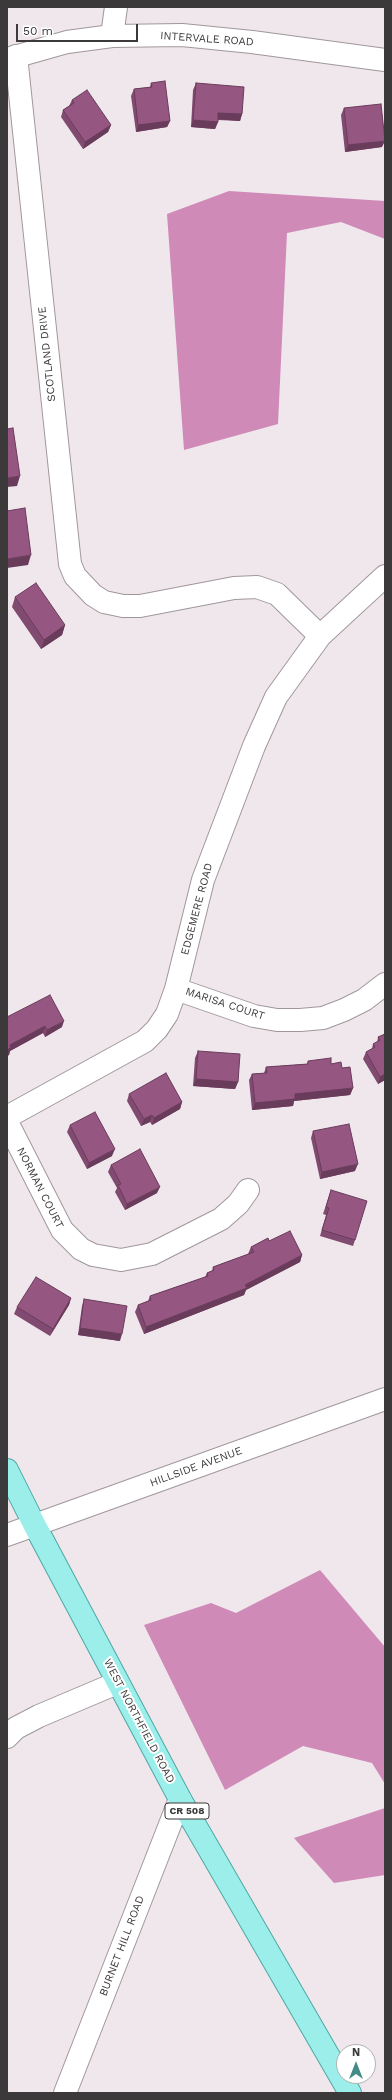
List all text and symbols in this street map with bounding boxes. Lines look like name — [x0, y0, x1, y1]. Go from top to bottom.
scale bar — [18, 16, 140, 42]
text: 50 m — [23, 24, 53, 38]
street label: INTERVALE ROAD — [160, 29, 254, 49]
street label: SCOTLAND DRIVE — [35, 306, 59, 402]
street label: EDGEMERE ROAD — [178, 861, 216, 957]
street label: MARISA COURT — [184, 985, 266, 1023]
street label: NORMAN COURT — [14, 1145, 66, 1231]
street label: HILLSIDE AVENUE — [148, 1444, 244, 1490]
street label: WEST NORTHFIELD ROAD — [101, 1657, 177, 1785]
road number: CR 508 — [165, 1803, 209, 1819]
street label: BURNET HILL ROAD — [97, 1894, 147, 1998]
north arrow — [336, 2044, 376, 2084]
text: N — [352, 2046, 360, 2059]

